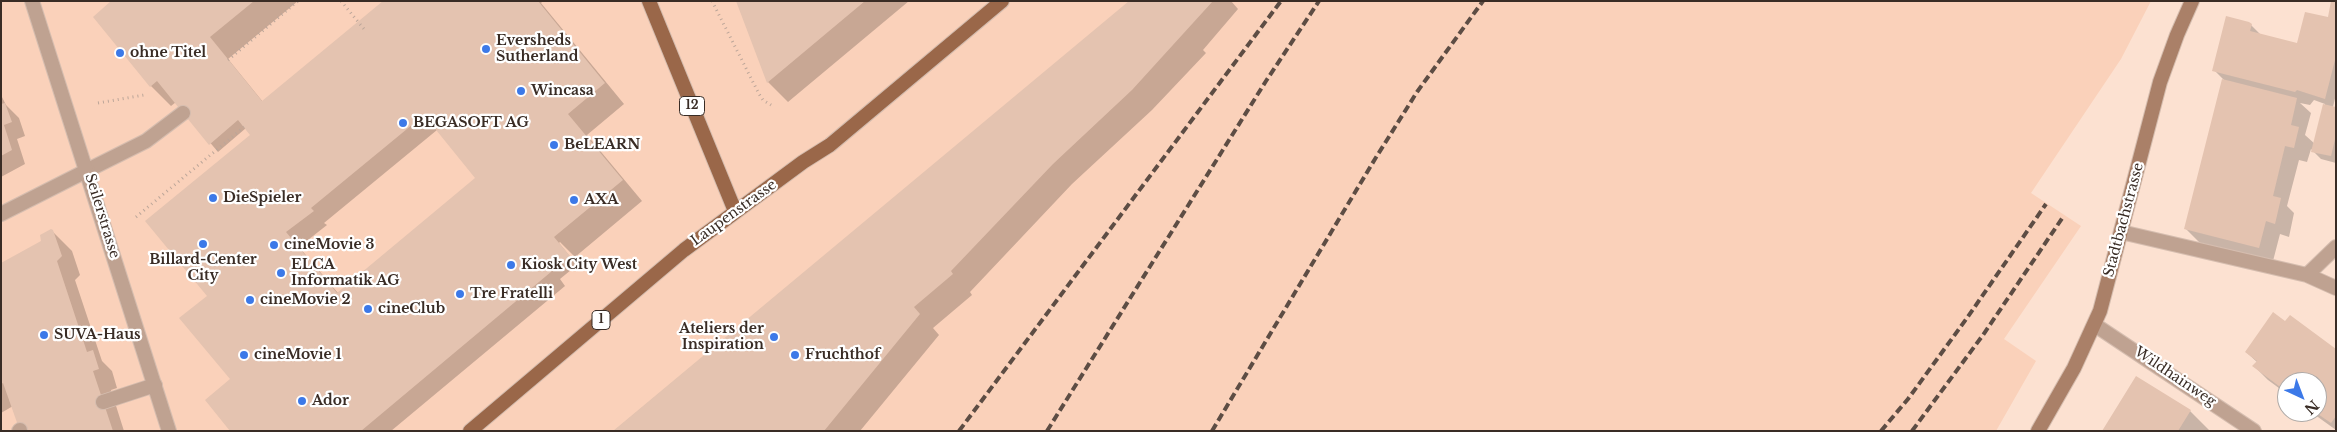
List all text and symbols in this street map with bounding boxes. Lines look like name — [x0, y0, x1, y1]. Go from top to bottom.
place label: Eversheds Sutherland — [496, 33, 579, 65]
marker: Eversheds Sutherland — [480, 43, 492, 55]
place label: ohne Titel — [130, 45, 206, 61]
marker: ohne Titel — [114, 47, 126, 59]
place label: Wincasa — [531, 83, 594, 99]
marker: Wincasa — [515, 85, 527, 97]
road number: 12 — [680, 96, 704, 115]
place label: BEGASOFT AG — [413, 115, 529, 131]
marker: BEGASOFT AG — [397, 117, 409, 129]
place label: BeLEARN — [564, 137, 640, 153]
marker: BeLEARN — [548, 139, 560, 151]
street label: Stadtbachstrasse — [2101, 161, 2147, 279]
street label: Seilerstrasse — [81, 172, 123, 260]
street label: Laupenstrasse — [688, 176, 780, 250]
place label: DieSpieler — [223, 190, 301, 206]
marker: DieSpieler — [207, 192, 219, 204]
place label: AXA — [584, 192, 619, 208]
marker: AXA — [568, 194, 580, 206]
place label: cineMovie 3 — [284, 237, 374, 253]
marker: Billard-Center City — [197, 238, 209, 250]
marker: cineMovie 3 — [268, 239, 280, 251]
place label: Billard-Center City — [149, 252, 257, 284]
place label: ELCA Informatik AG — [291, 257, 400, 290]
place label: Kiosk City West — [521, 257, 637, 273]
marker: Kiosk City West — [505, 259, 517, 271]
marker: ELCA Informatik AG — [275, 267, 287, 279]
place label: Tre Fratelli — [470, 286, 553, 302]
marker: Tre Fratelli — [454, 288, 466, 300]
place label: cineMovie 2 — [260, 292, 351, 308]
marker: cineMovie 2 — [244, 294, 256, 306]
place label: cineClub — [378, 301, 445, 317]
marker: cineClub — [362, 303, 374, 315]
road number: 1 — [592, 310, 610, 330]
place label: Ateliers der Inspiration — [679, 321, 764, 354]
place label: SUVA-Haus — [54, 327, 141, 343]
marker: SUVA-Haus — [38, 329, 50, 341]
marker: Ateliers der Inspiration — [768, 331, 780, 343]
street label: Wildhainweg — [2131, 344, 2219, 410]
place label: cineMovie 1 — [254, 347, 342, 363]
place label: Fruchthof — [805, 347, 880, 363]
marker: cineMovie 1 — [238, 349, 250, 361]
marker: Fruchthof — [789, 349, 801, 361]
north arrow — [2277, 372, 2327, 422]
place label: Ador — [312, 393, 349, 409]
marker: Ador — [296, 395, 308, 407]
text: N — [2301, 396, 2323, 418]

